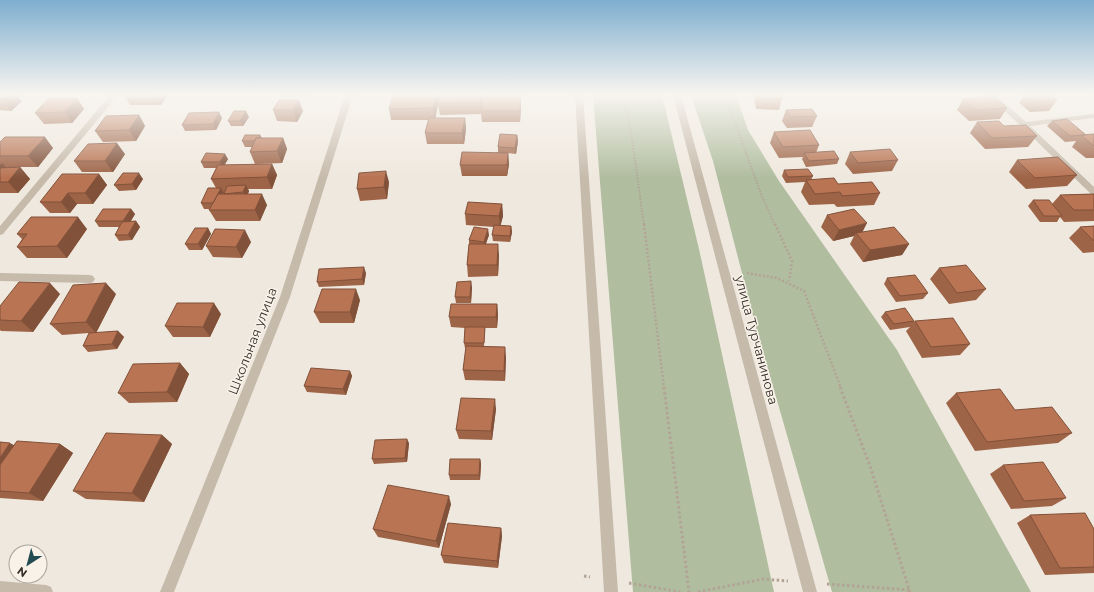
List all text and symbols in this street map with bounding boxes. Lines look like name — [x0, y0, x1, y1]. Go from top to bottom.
street label: улица Турчанинова — [732, 273, 782, 406]
street label: Школьная улица — [224, 285, 280, 397]
north arrow — [8, 544, 48, 584]
text: N — [14, 564, 30, 580]

